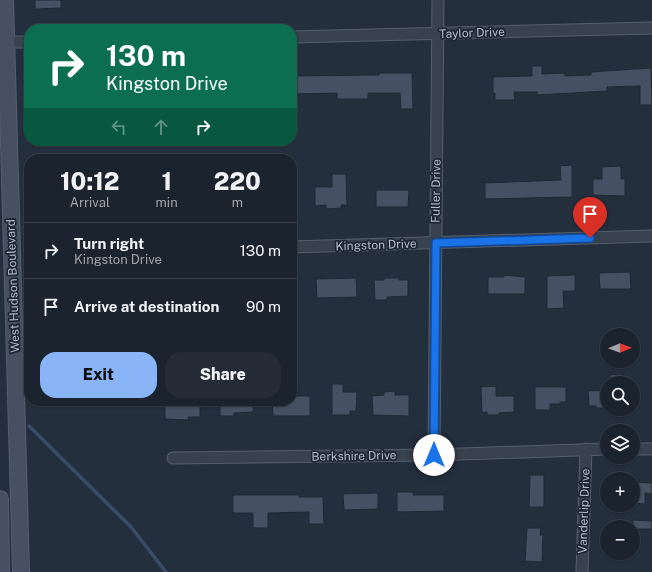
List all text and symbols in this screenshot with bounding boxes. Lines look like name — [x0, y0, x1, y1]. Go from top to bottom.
street label: Taylor Drive — [439, 25, 505, 41]
text: 130 m — [106, 39, 186, 72]
icon: right — [40, 40, 92, 92]
text: Kingston Drive — [106, 73, 228, 94]
icon: left — [108, 116, 130, 138]
icon: ahead — [150, 116, 172, 138]
icon: right — [192, 116, 214, 138]
street label: Fuller Drive — [428, 159, 444, 223]
text: 10:12 — [60, 167, 120, 195]
text: 1 — [161, 167, 172, 195]
text: 220 — [214, 167, 261, 195]
text: Arrival — [70, 195, 110, 210]
text: min — [156, 195, 178, 210]
text: m — [232, 195, 243, 210]
pin — [573, 197, 607, 238]
icon: arrive — [579, 203, 601, 225]
street label: West Hudson Boulevard — [4, 219, 22, 353]
text: Turn right — [74, 235, 144, 252]
street label: Kingston Drive — [335, 237, 417, 253]
icon: right — [40, 240, 62, 262]
text: 130 m — [240, 242, 281, 259]
text: Kingston Drive — [74, 252, 162, 267]
icon: arrive — [40, 296, 62, 318]
text: Arrive at destination — [74, 298, 219, 315]
text: 90 m — [246, 298, 281, 315]
north arrow — [600, 328, 640, 368]
map controls — [600, 328, 640, 560]
button: Exit — [40, 352, 157, 398]
button: Share — [165, 352, 281, 398]
button: search — [600, 376, 640, 416]
button: layers — [600, 424, 640, 464]
position arrow — [413, 434, 455, 476]
street label: Berkshire Drive — [311, 448, 397, 464]
street label: Vanderlip Drive — [576, 468, 592, 554]
button: + — [600, 472, 640, 512]
button: − — [600, 520, 640, 560]

